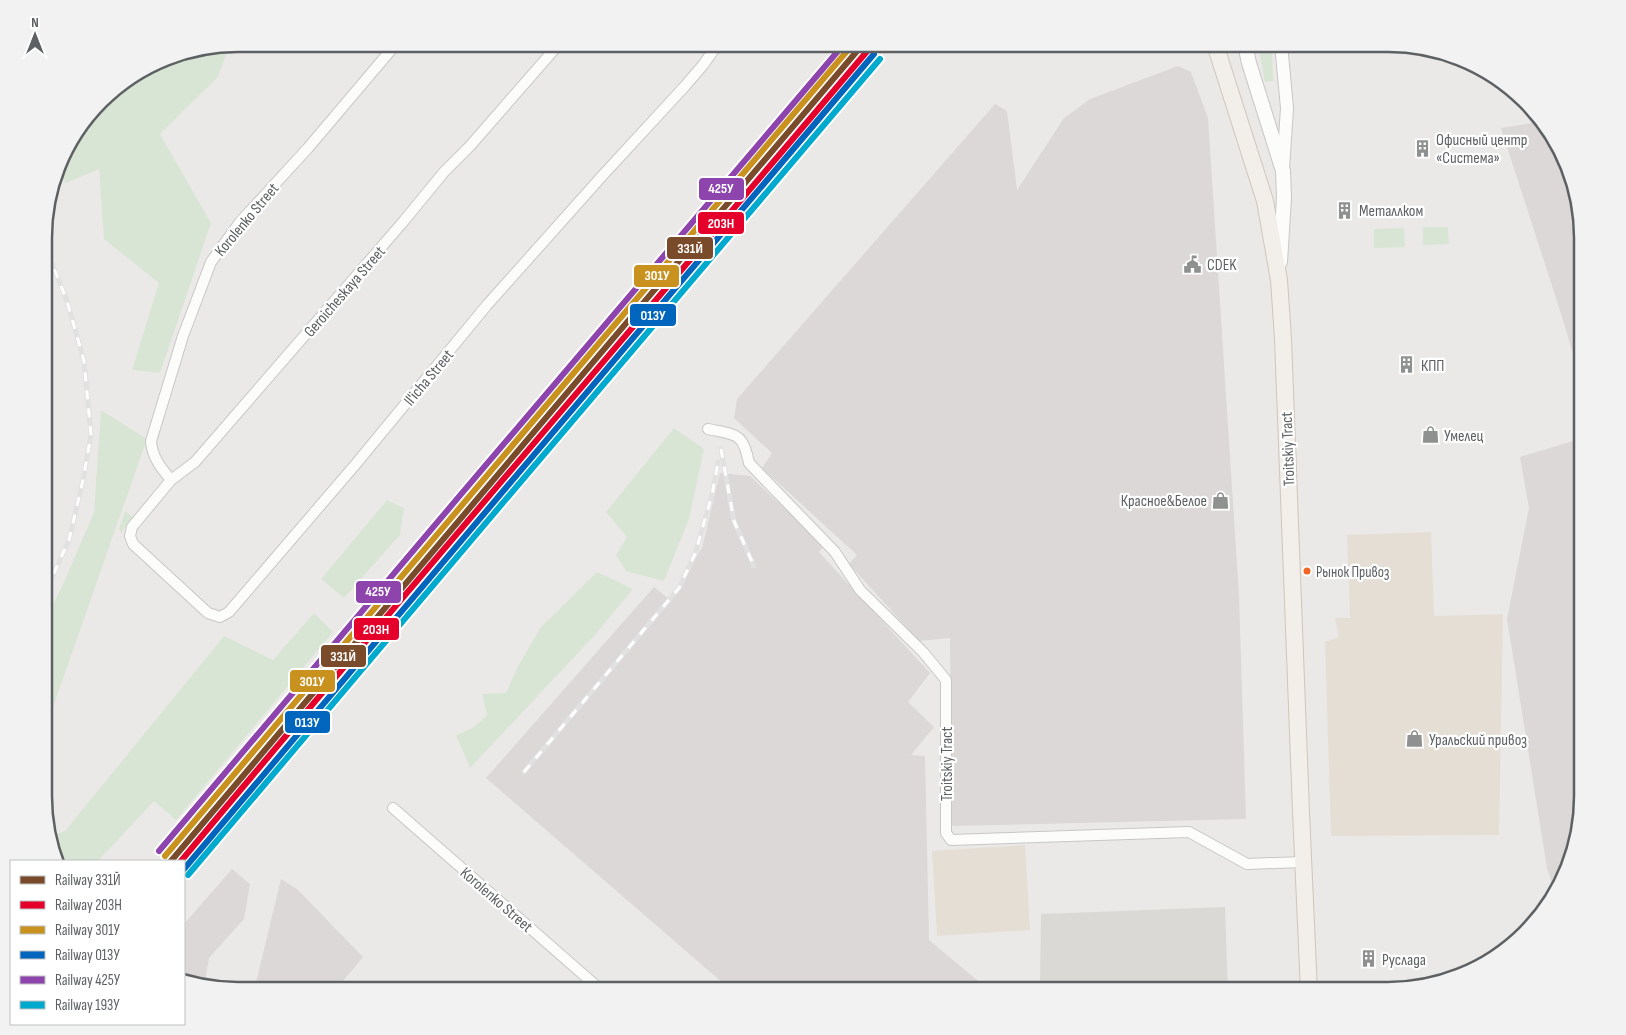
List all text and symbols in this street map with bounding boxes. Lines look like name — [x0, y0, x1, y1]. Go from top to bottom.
north arrow — [10, 10, 60, 60]
text: N — [31, 14, 39, 31]
place label: Офисный центр «Система» — [1436, 131, 1527, 168]
building icon: Офисный центр «Система» — [1412, 138, 1432, 158]
line badge: 425У — [698, 177, 745, 201]
street label: Korolenko Street — [211, 179, 283, 260]
text: 425У — [708, 180, 734, 197]
building icon: Металлком — [1335, 200, 1355, 220]
place label: Металлком — [1359, 202, 1423, 221]
line badge: 203Н — [697, 211, 745, 235]
text: 203Н — [708, 215, 734, 232]
line badge: 331Й — [666, 236, 714, 260]
text: 331Й — [677, 240, 703, 257]
street label: Geroicheskaya Street — [300, 242, 390, 341]
public building icon: CDEK — [1183, 254, 1203, 274]
place label: CDEK — [1207, 256, 1237, 275]
line badge: 301У — [633, 264, 680, 288]
text: 301У — [644, 267, 670, 284]
line badge: 013У — [629, 303, 677, 327]
text: 013У — [640, 307, 666, 324]
street label: Il'icha Street — [400, 346, 458, 410]
building icon: КПП — [1397, 355, 1417, 375]
place label: КПП — [1421, 357, 1444, 376]
street label: Troitskiy Tract — [1278, 411, 1299, 487]
shop icon: Умелец — [1420, 425, 1440, 445]
place label: Умелец — [1444, 427, 1484, 446]
shop icon: Красное&Белое — [1211, 490, 1231, 510]
place label: Красное&Белое — [1121, 492, 1207, 511]
place label: Рынок Привоз — [1316, 563, 1389, 582]
marker: Рынок Привоз — [1302, 566, 1312, 576]
line badge: 425У — [355, 580, 402, 604]
text: 425У — [365, 583, 391, 600]
line badge: 203Н — [353, 617, 400, 641]
text: 203Н — [363, 621, 389, 638]
line badge: 331Й — [320, 644, 367, 668]
text: 331Й — [330, 648, 356, 665]
line badge: 301У — [289, 669, 336, 693]
text: 301У — [299, 673, 325, 690]
line badge: 013У — [284, 710, 331, 734]
text: 013У — [294, 714, 320, 731]
street label: Troitskiy Tract — [938, 727, 957, 801]
shop icon: Уральский привоз — [1405, 729, 1425, 749]
place label: Уральский привоз — [1429, 731, 1527, 750]
legend — [10, 860, 185, 1025]
street label: Korolenko Street — [456, 864, 536, 937]
text: Railway 331Й — [55, 871, 121, 890]
text: Railway 203Н — [55, 896, 122, 915]
text: Railway 301У — [55, 921, 120, 940]
text: Railway 013У — [55, 946, 120, 965]
building icon: Руслада — [1358, 949, 1378, 969]
place label: Руслада — [1382, 951, 1426, 970]
text: Railway 425У — [55, 971, 121, 990]
text: Railway 193У — [55, 996, 120, 1015]

